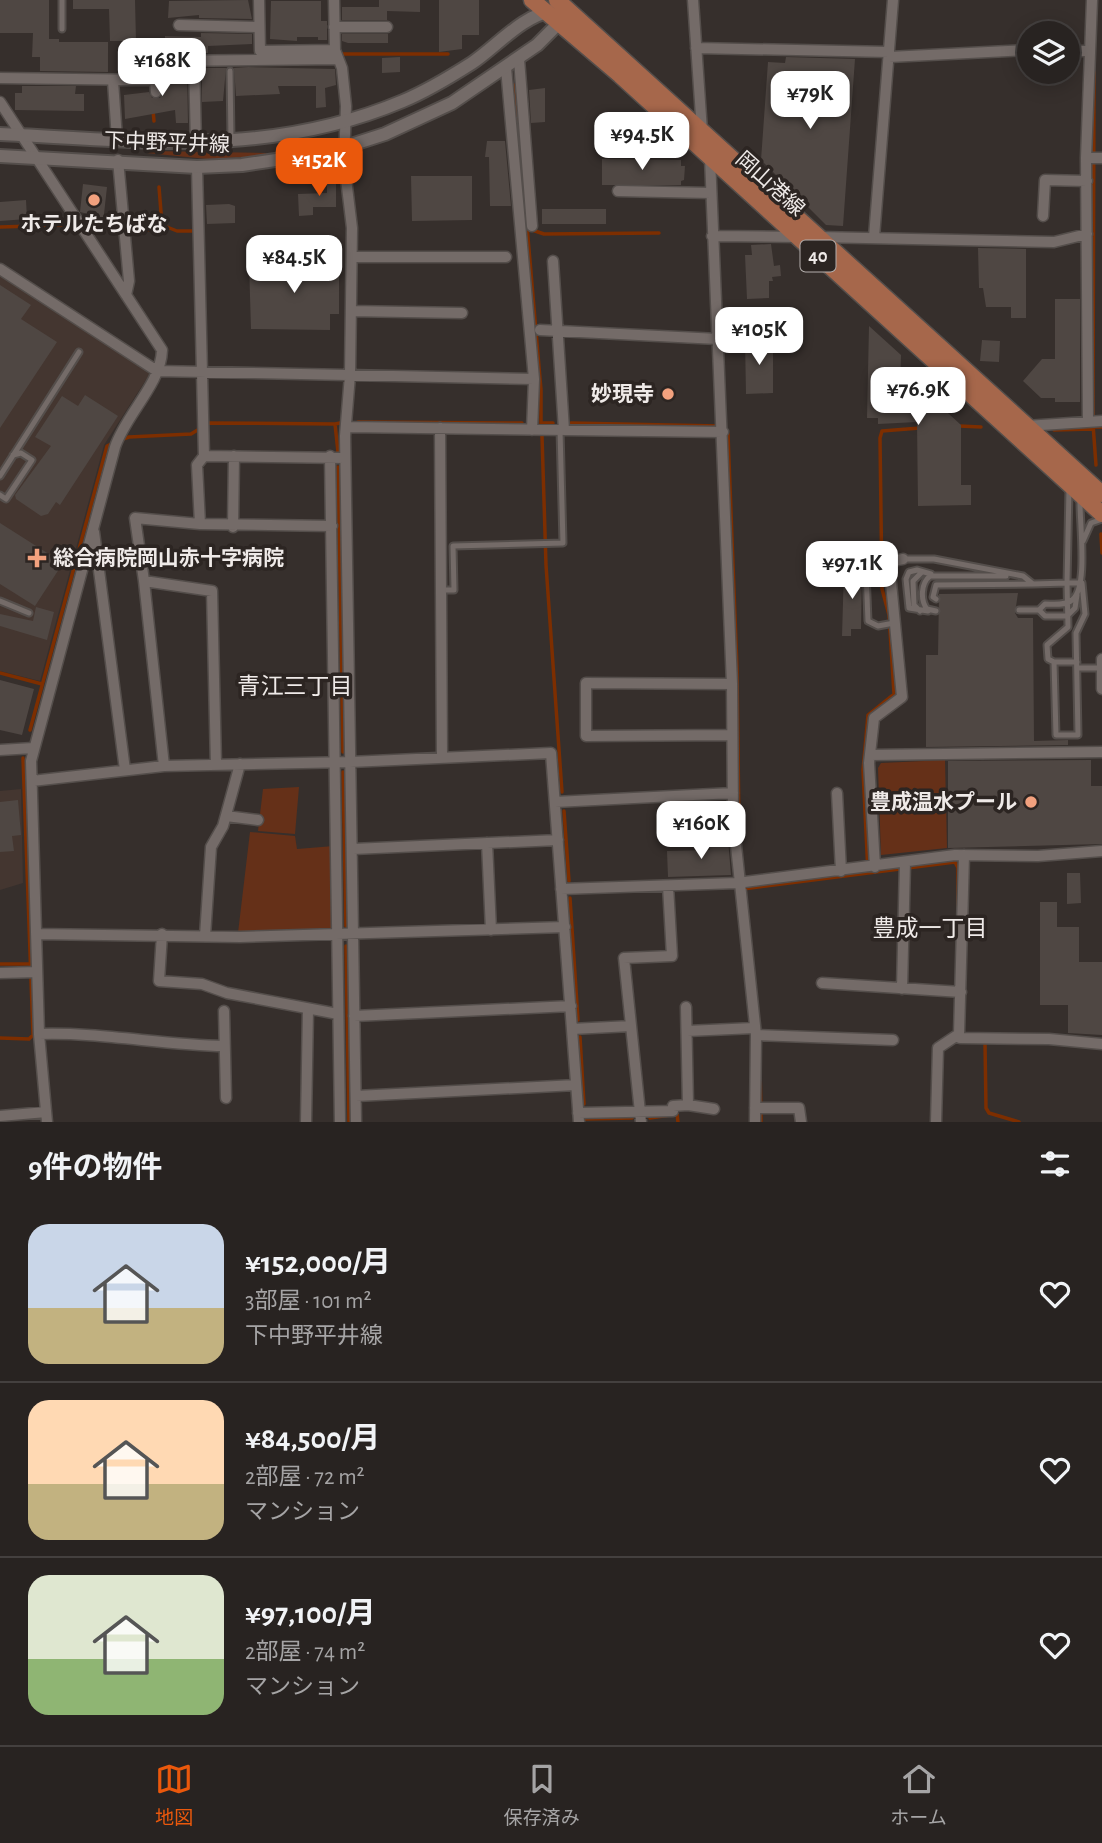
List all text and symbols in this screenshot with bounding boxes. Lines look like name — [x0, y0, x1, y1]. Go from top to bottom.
map controls — [1017, 21, 1080, 84]
button: layers — [1017, 21, 1080, 84]
pin: ¥168K — [113, 38, 211, 98]
text: ¥168K — [134, 49, 190, 72]
pin: ¥79K — [769, 72, 851, 131]
text: ¥79K — [787, 82, 833, 105]
pin: ¥94.5K — [585, 113, 699, 172]
text: ¥94.5K — [610, 123, 674, 146]
street label: 下中野平井線 — [104, 129, 230, 156]
pin: ¥152K — [270, 138, 368, 198]
street label: 岡山港線 — [732, 147, 809, 220]
text: ¥152K — [292, 149, 346, 172]
marker: ホテルたちばな — [86, 192, 102, 208]
place label: ホテルたちばな — [21, 213, 168, 235]
pin: ¥84.5K — [237, 236, 351, 295]
road number: 40 — [800, 240, 836, 272]
text: ¥84.5K — [262, 246, 326, 269]
pin: ¥105K — [710, 308, 808, 367]
text: ¥105K — [731, 318, 787, 341]
pin: ¥76.9K — [861, 368, 975, 427]
text: ¥76.9K — [887, 378, 949, 401]
place label: 妙現寺 — [591, 383, 654, 405]
marker: 妙現寺 — [660, 386, 676, 402]
pin: ¥97.1K — [795, 542, 909, 601]
place label: 総合病院岡山赤十字病院 — [53, 547, 284, 569]
marker: 総合病院岡山赤十字病院 — [27, 548, 47, 568]
text: ¥97.1K — [822, 552, 882, 575]
district label: 青江三丁目 — [238, 674, 353, 699]
place label: 豊成温水プール — [870, 790, 1017, 813]
marker: 豊成温水プール — [1023, 794, 1039, 810]
pin: ¥160K — [652, 802, 750, 861]
text: ¥160K — [673, 812, 729, 835]
district label: 豊成一丁目 — [873, 916, 988, 941]
icon: filters — [1036, 1145, 1074, 1183]
text: 9件の物件 — [28, 1153, 163, 1183]
text: ¥152,000/月 — [245, 1248, 391, 1278]
icon: home — [84, 1252, 168, 1336]
icon: heart — [1036, 1275, 1074, 1313]
text: 3部屋 · 101 m² — [245, 1290, 372, 1313]
text: 下中野平井線 — [245, 1325, 383, 1348]
text: ¥84,500/月 — [245, 1424, 380, 1454]
icon: home — [84, 1428, 168, 1512]
icon: heart — [1036, 1451, 1074, 1489]
text: 2部屋 · 72 m² — [245, 1466, 365, 1489]
text: マンション — [245, 1501, 360, 1524]
text: ¥97,100/月 — [245, 1599, 376, 1629]
icon: home — [84, 1603, 168, 1687]
icon: heart — [1036, 1626, 1074, 1664]
text: 2部屋 · 74 m² — [245, 1641, 365, 1664]
text: マンション — [245, 1676, 360, 1699]
tab: 地図 — [155, 1760, 193, 1830]
tab: 保存済み — [504, 1760, 580, 1830]
tab: ホーム — [890, 1760, 947, 1830]

